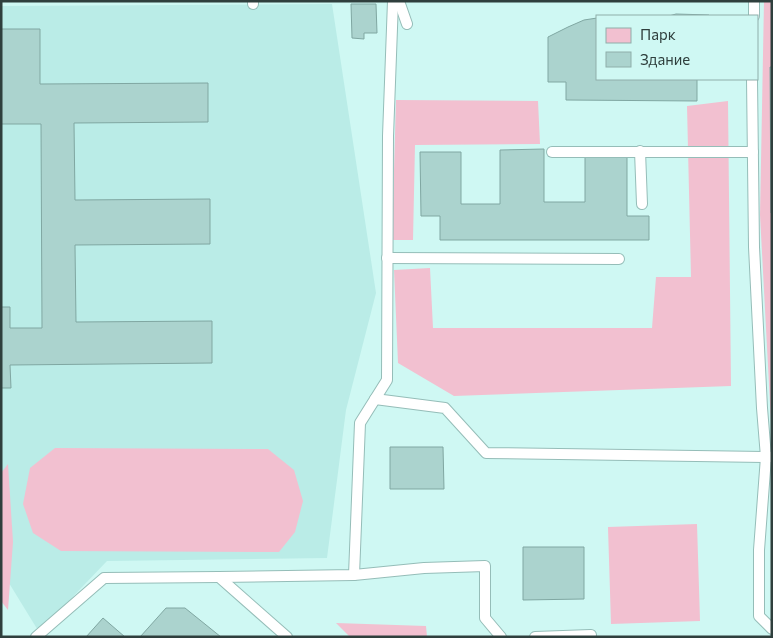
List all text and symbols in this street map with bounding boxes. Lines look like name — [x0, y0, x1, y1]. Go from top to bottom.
legend — [596, 15, 758, 80]
text: Парк — [640, 25, 676, 43]
text: Здание — [640, 50, 690, 68]

